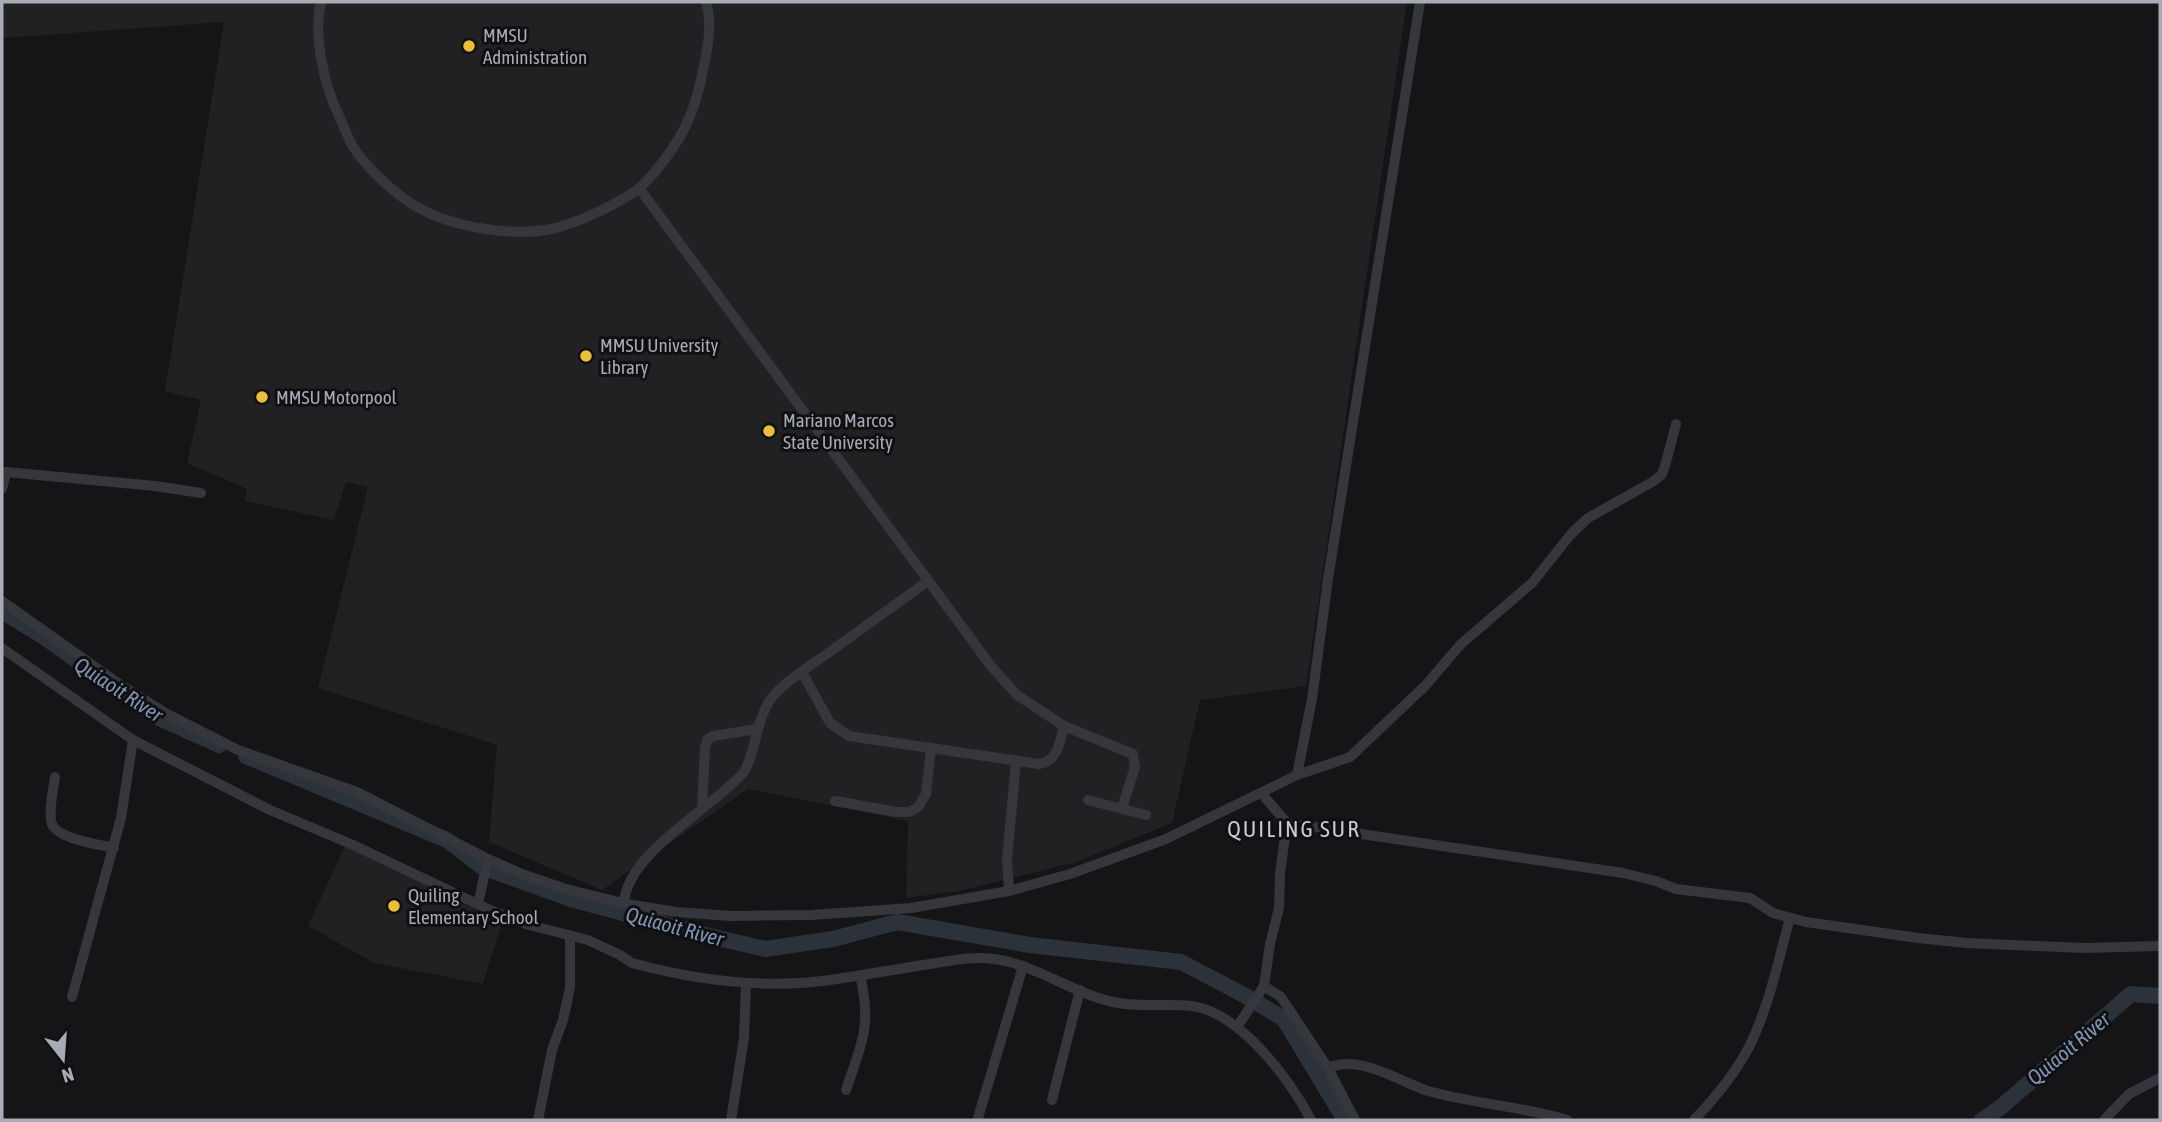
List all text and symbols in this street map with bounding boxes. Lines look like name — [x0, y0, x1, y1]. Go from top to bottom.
place label: MMSU Administration — [483, 24, 587, 68]
marker: MMSU Administration — [461, 38, 477, 54]
place label: MMSU University Library — [600, 334, 718, 378]
marker: MMSU University Library — [578, 348, 594, 364]
place label: MMSU Motorpool — [276, 386, 397, 408]
marker: MMSU Motorpool — [254, 389, 270, 405]
place label: Mariano Marcos State University — [783, 409, 894, 453]
marker: Mariano Marcos State University — [761, 423, 777, 439]
water label: Quiaoit River — [70, 652, 168, 727]
district label: QUILING SUR — [1227, 816, 1361, 842]
place label: Quiling Elementary School — [408, 884, 539, 928]
marker: Quiling Elementary School — [386, 898, 402, 914]
water label: Quiaoit River — [624, 901, 727, 951]
water label: Quiaoit River — [2022, 1006, 2115, 1089]
north arrow — [28, 1024, 98, 1094]
text: N — [59, 1063, 77, 1087]

